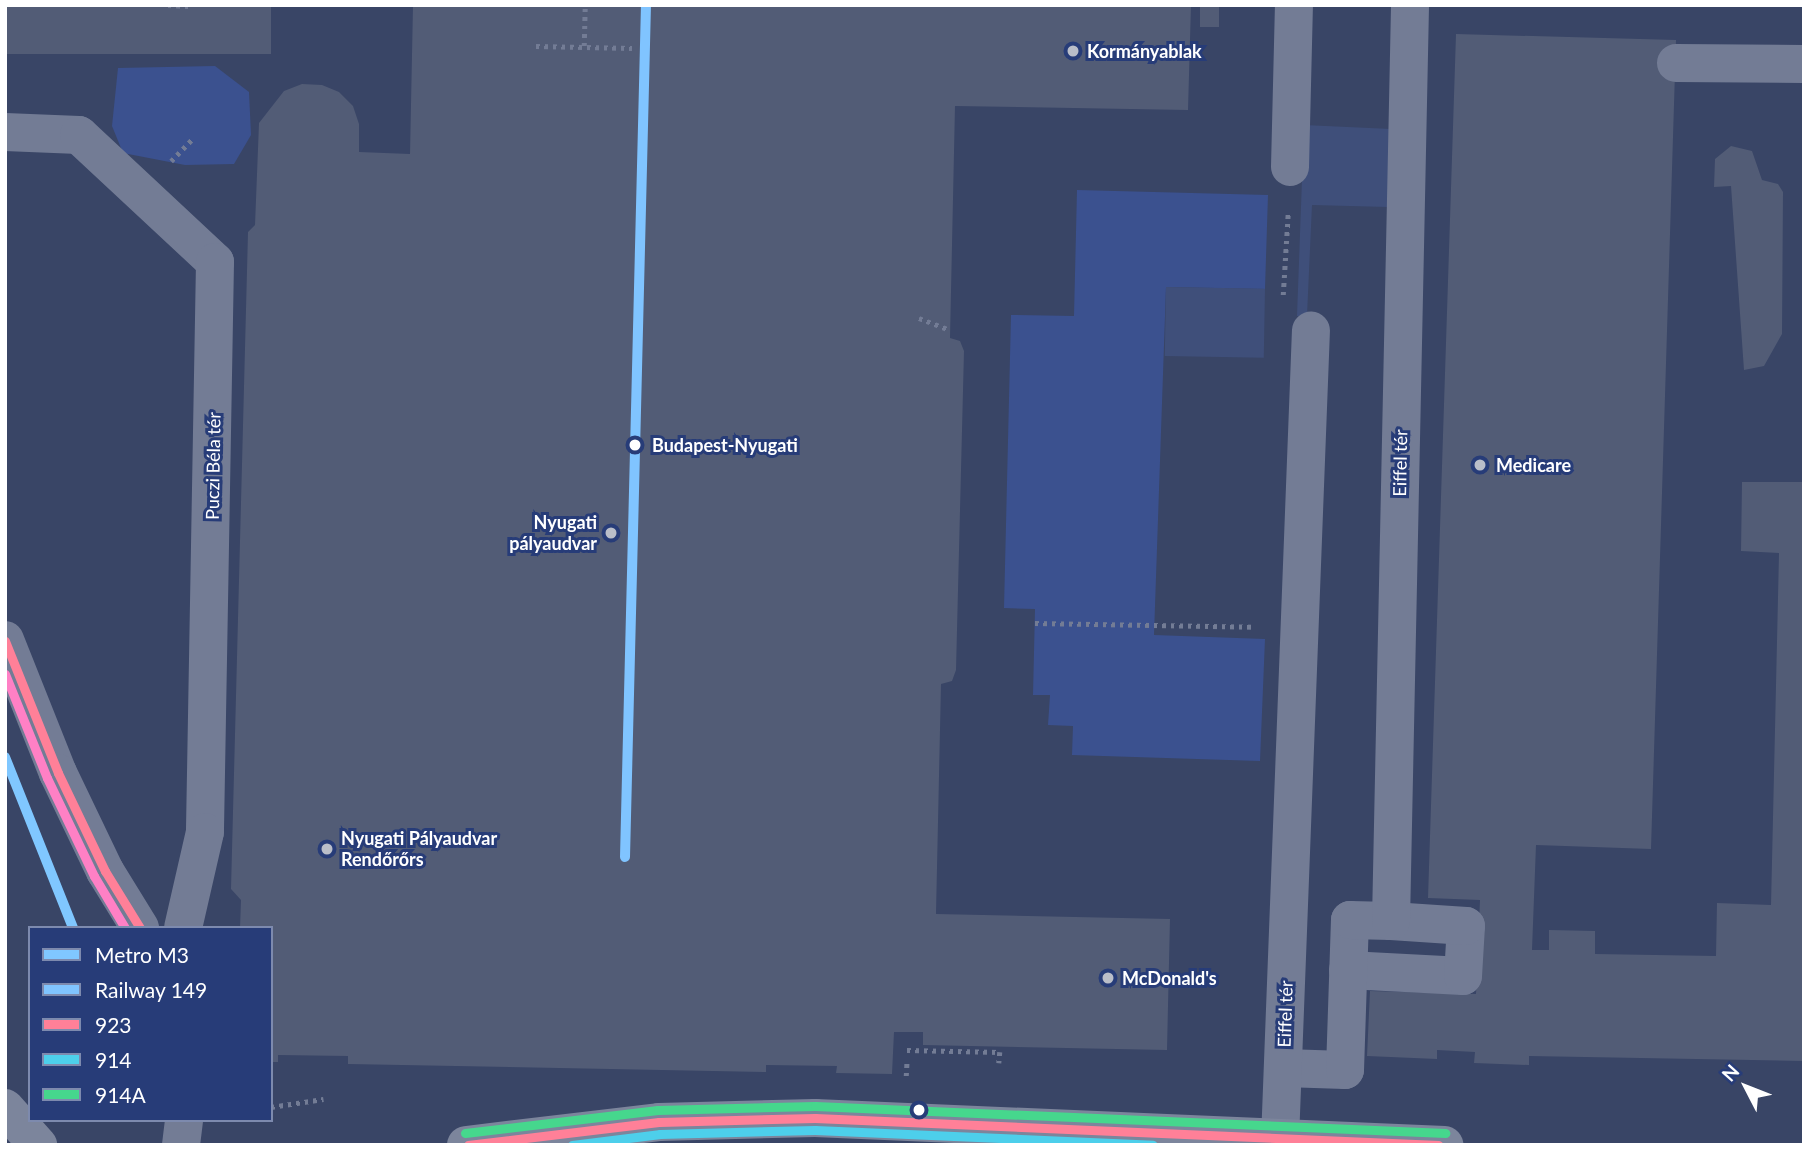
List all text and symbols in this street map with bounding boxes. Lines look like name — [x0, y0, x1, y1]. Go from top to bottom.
place label: Kormányablak — [1087, 40, 1202, 62]
marker: Kormányablak — [1065, 43, 1081, 59]
street label: Puczi Béla tér — [201, 412, 225, 520]
street label: Eiffel tér — [1389, 429, 1411, 497]
marker: Budapest-Nyugati — [624, 434, 646, 456]
place label: Budapest-Nyugati — [652, 434, 798, 456]
place label: Medicare — [1496, 454, 1571, 476]
marker: Medicare — [1470, 455, 1490, 475]
place label: Nyugati pályaudvar — [509, 512, 597, 554]
marker: Nyugati pályaudvar — [603, 525, 619, 541]
place label: Nyugati Pályaudvar Rendőrőrs — [341, 828, 497, 870]
marker: Nyugati Pályaudvar Rendőrőrs — [319, 841, 335, 857]
legend — [28, 926, 273, 1122]
text: Metro M3 — [95, 942, 189, 967]
place label: McDonald's — [1122, 967, 1217, 989]
marker: McDonald's — [1100, 970, 1116, 986]
text: Railway 149 — [95, 977, 207, 1002]
street label: Eiffel tér — [1273, 980, 1297, 1048]
text: 923 — [95, 1012, 132, 1037]
text: 914 — [95, 1047, 132, 1072]
north arrow — [1711, 1052, 1781, 1122]
text: N — [1717, 1059, 1743, 1086]
text: 914A — [95, 1082, 146, 1107]
unlabelled marker — [912, 1103, 926, 1117]

